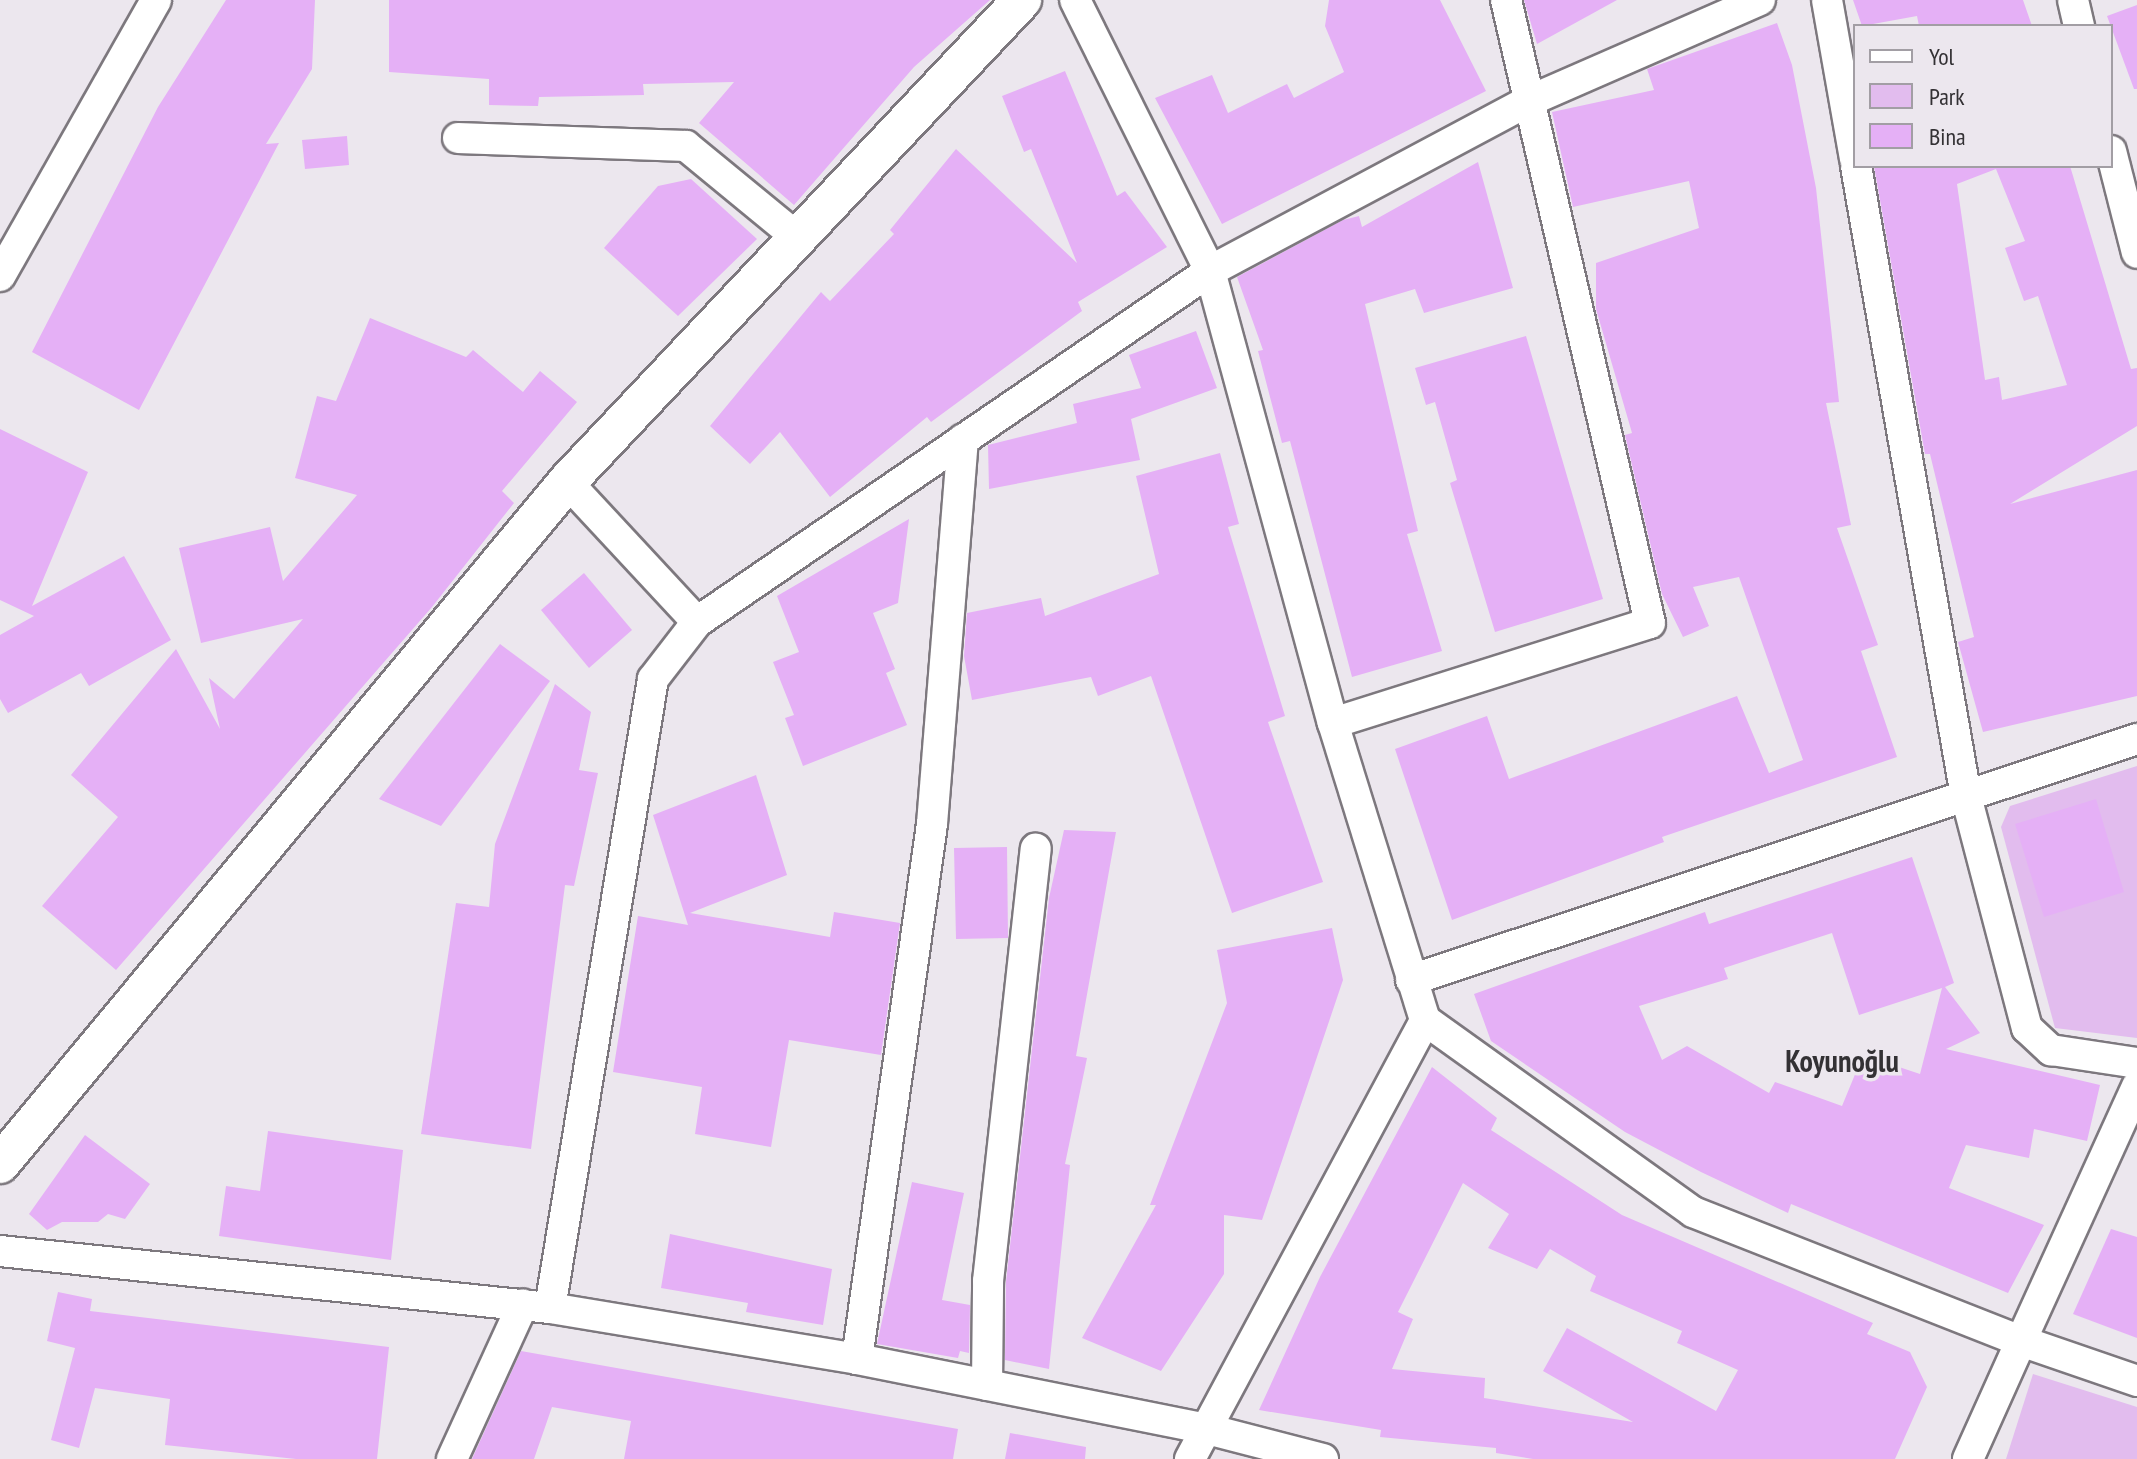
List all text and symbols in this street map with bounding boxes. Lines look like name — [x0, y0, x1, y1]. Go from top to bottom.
legend — [1853, 24, 2113, 168]
text: Yol — [1929, 41, 1954, 72]
text: Park — [1929, 81, 1965, 112]
text: Bina — [1929, 121, 1966, 152]
district label: Koyunoğlu — [1785, 1043, 1899, 1079]

